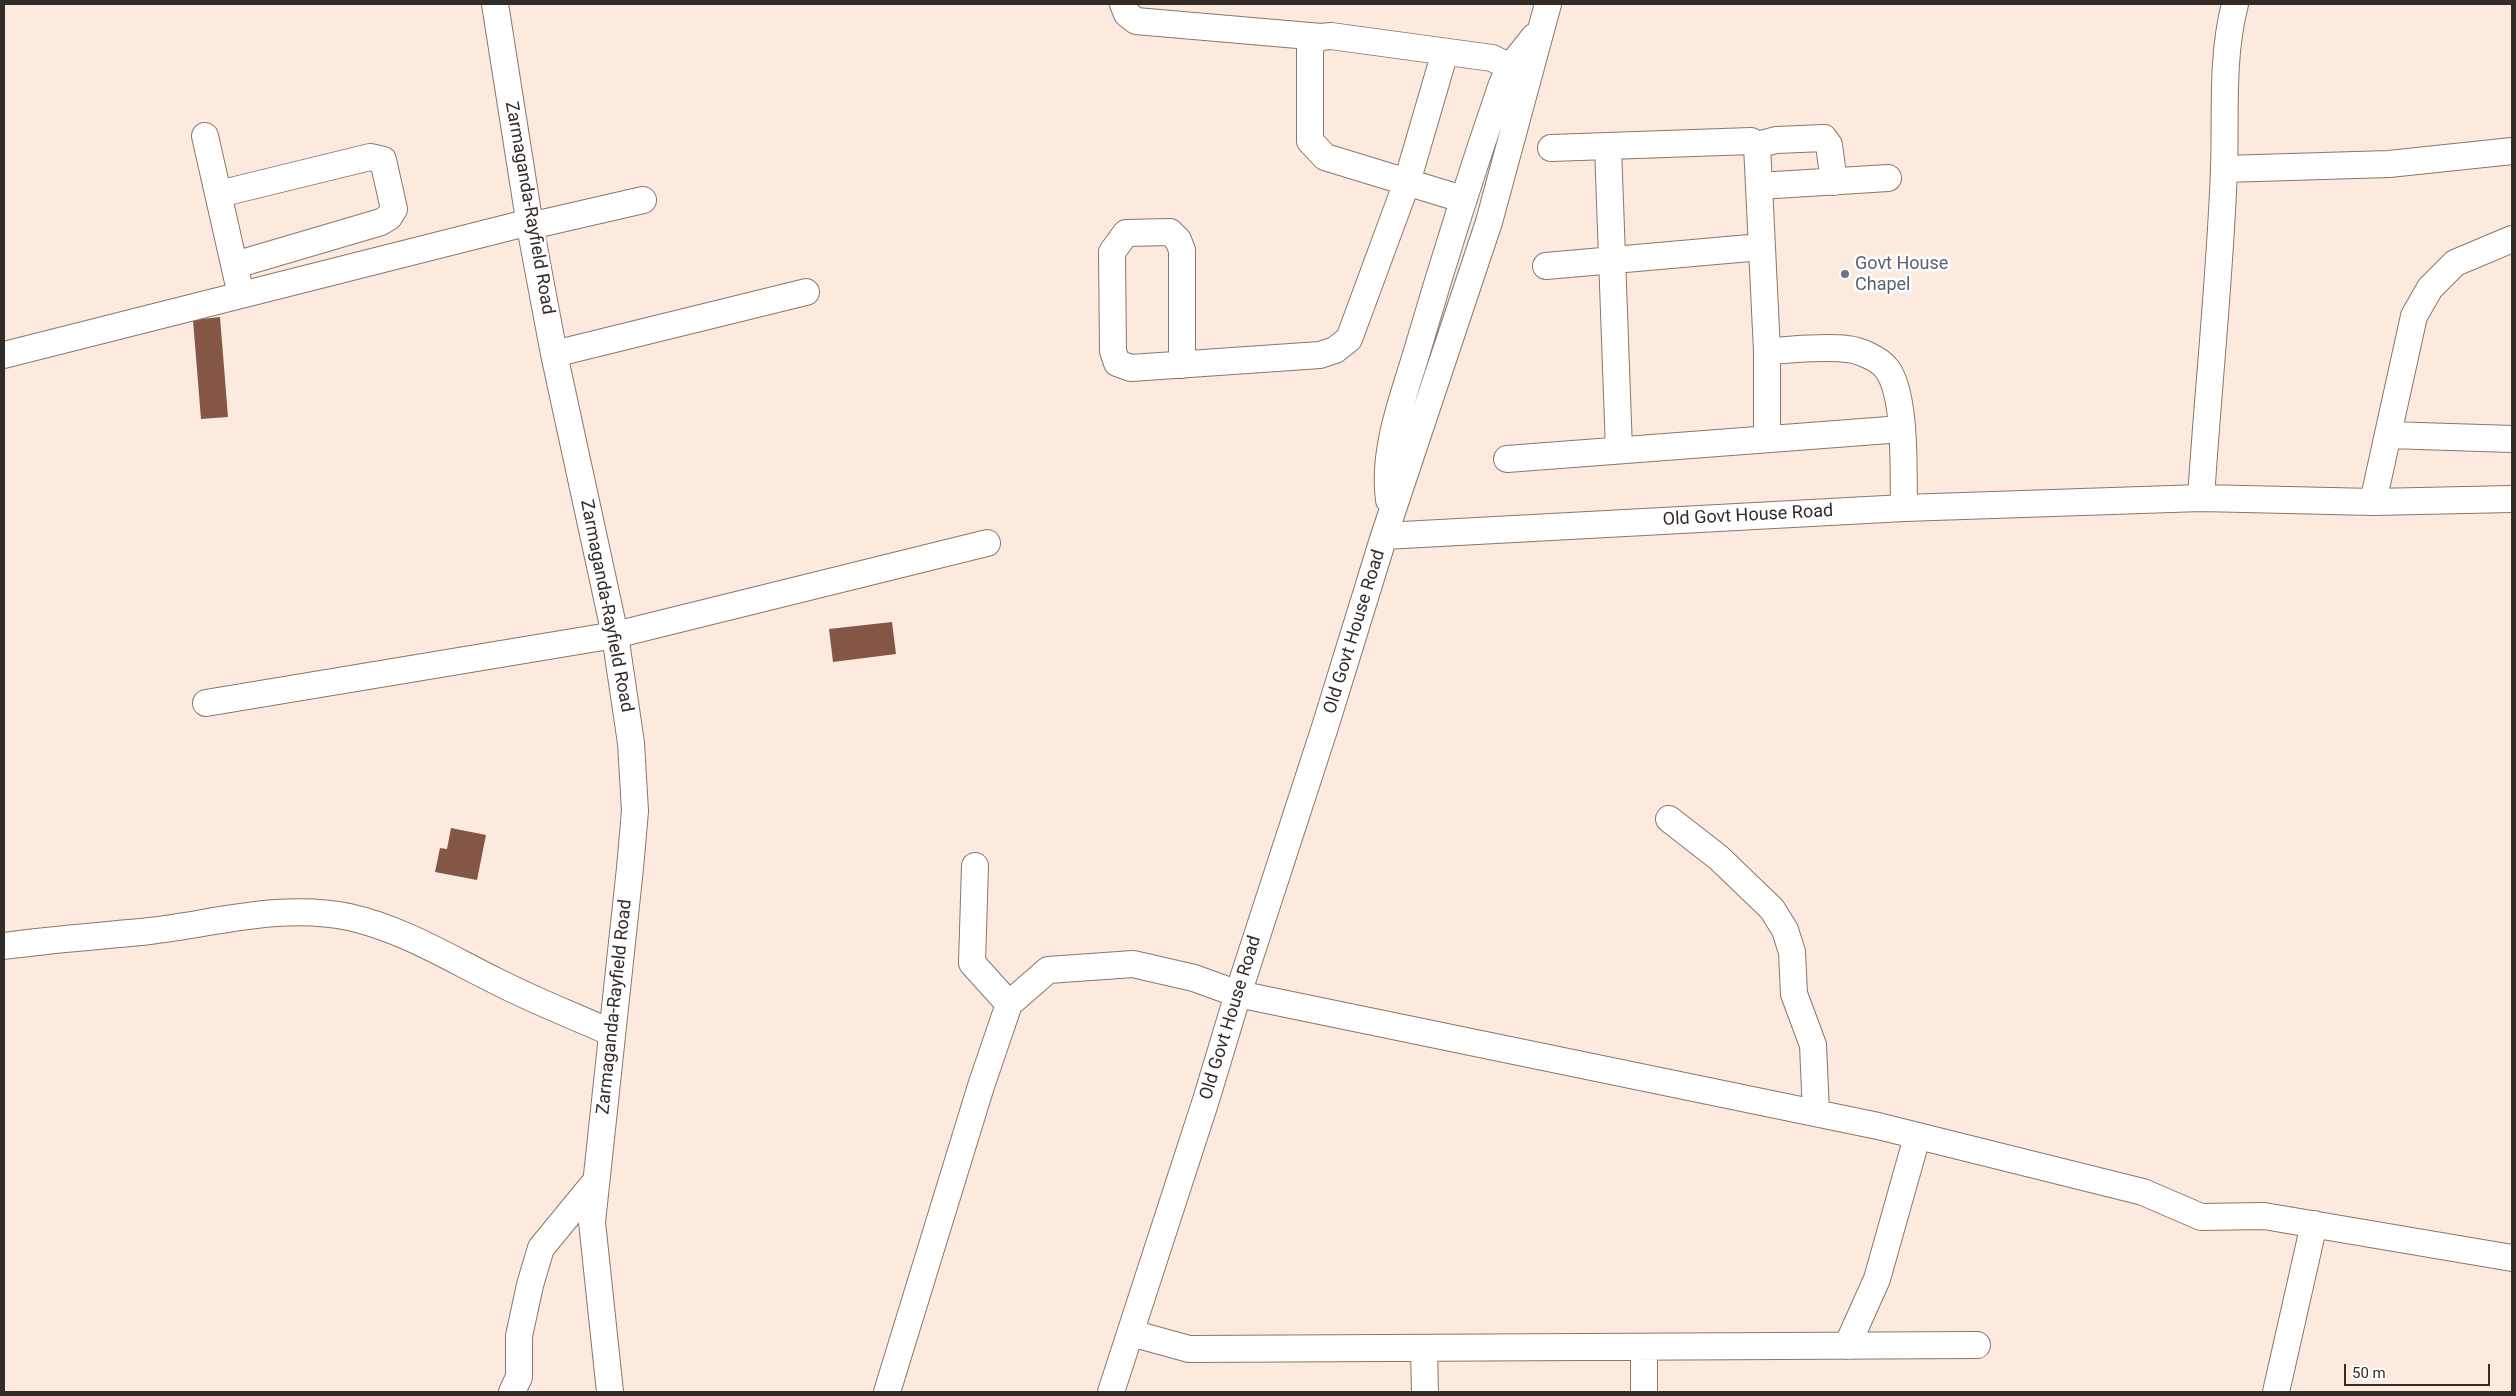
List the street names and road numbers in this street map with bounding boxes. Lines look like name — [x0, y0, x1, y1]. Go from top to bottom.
street label: Zarmaganda-Rayfield Road — [500, 100, 558, 316]
street label: Zarmaganda-Rayfield Road — [575, 498, 637, 714]
street label: Old Govt House Road — [1662, 501, 1834, 531]
street label: Old Govt House Road — [1320, 547, 1390, 717]
street label: Zarmaganda-Rayfield Road — [593, 898, 637, 1116]
street label: Old Govt House Road — [1196, 933, 1266, 1103]

